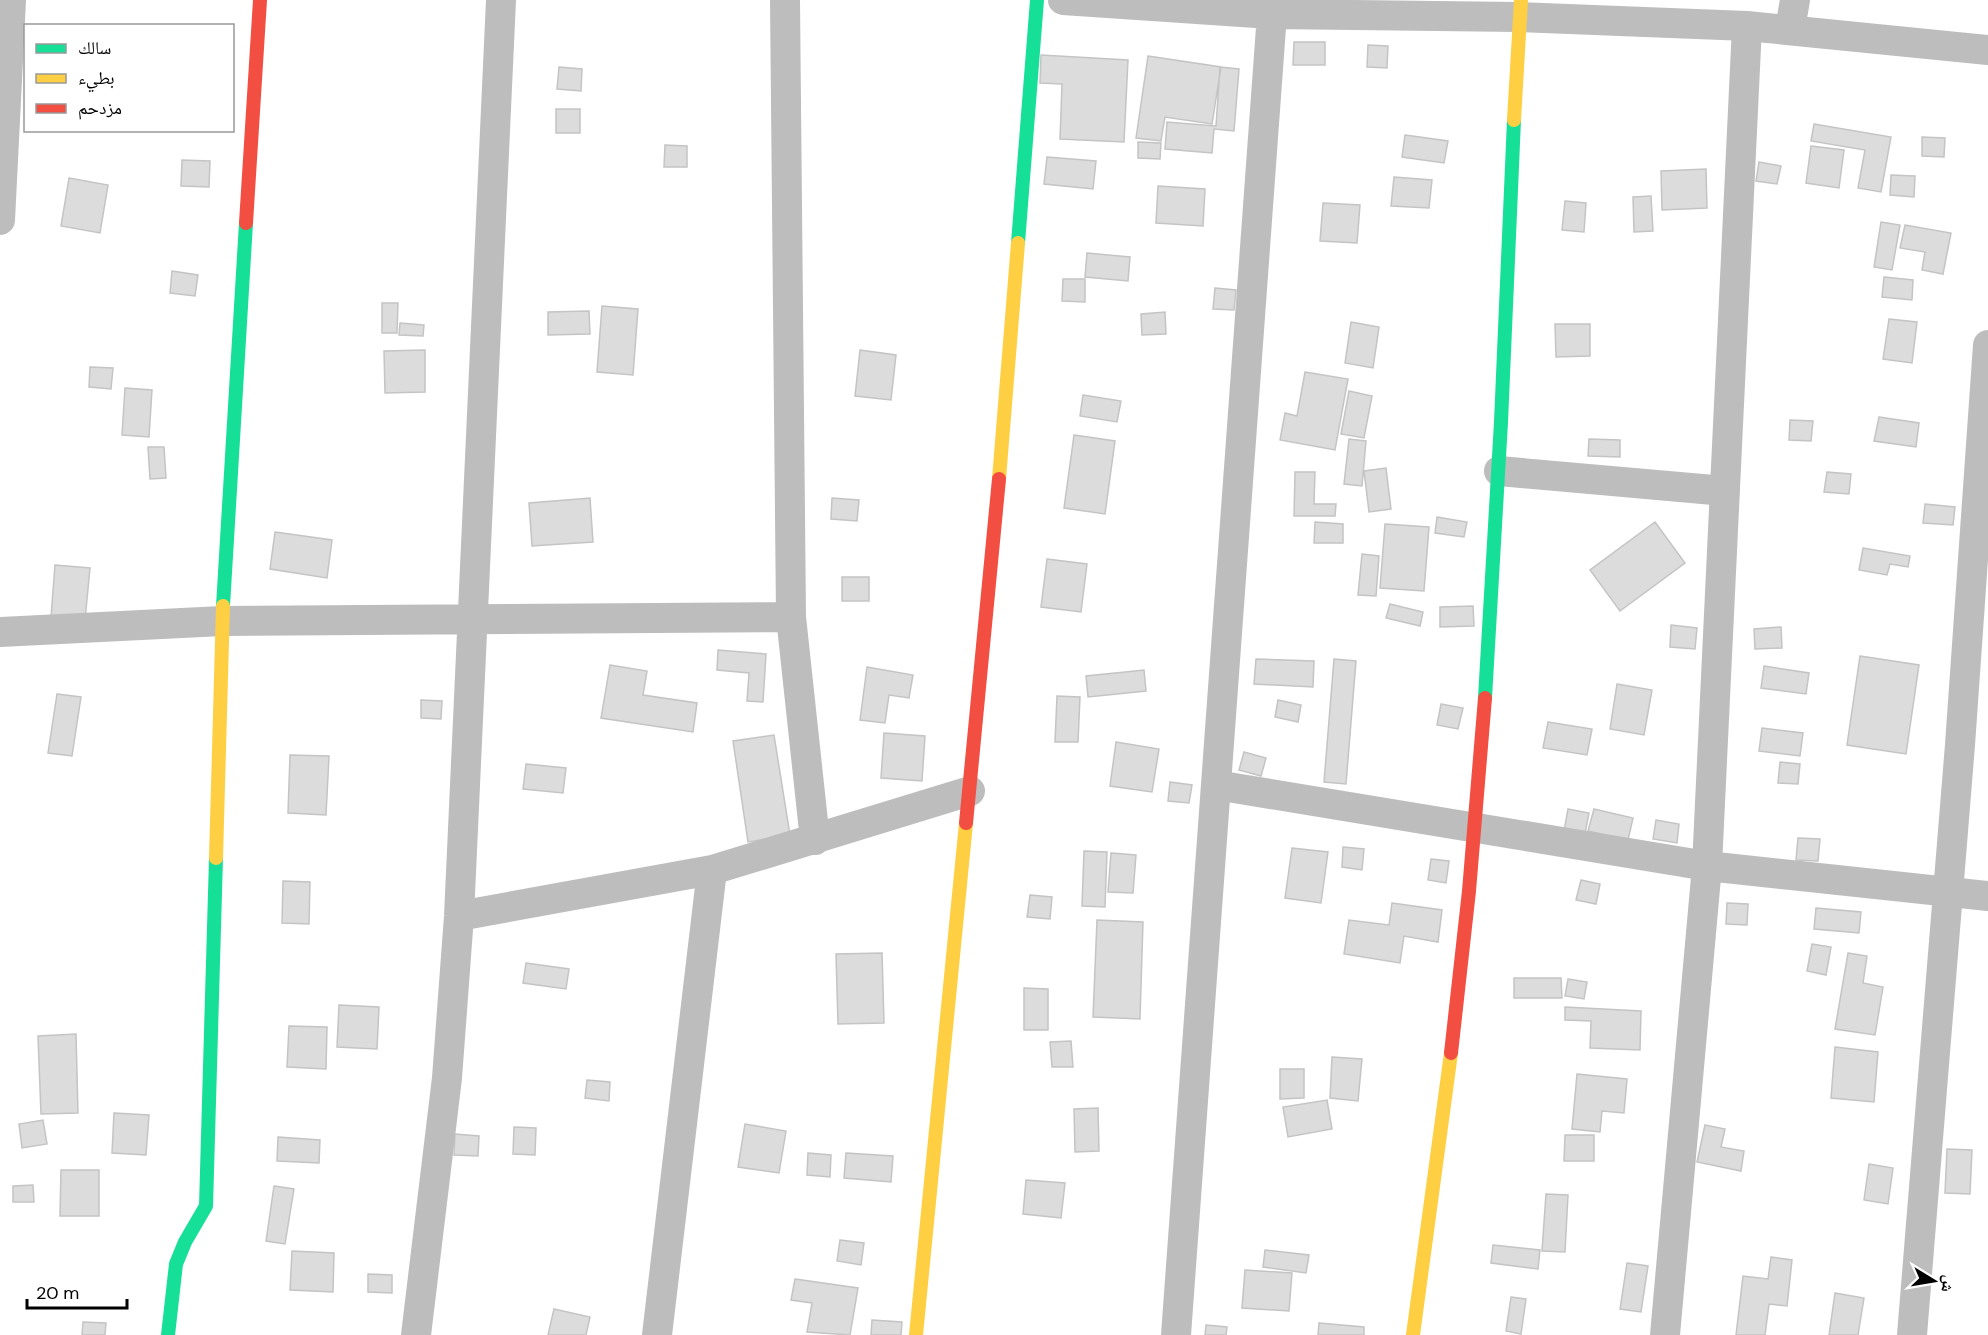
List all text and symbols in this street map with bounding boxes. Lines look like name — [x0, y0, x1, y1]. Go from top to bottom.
legend — [24, 24, 234, 132]
text: سالك — [78, 36, 111, 60]
text: بطيء — [78, 66, 115, 93]
text: مزدحم — [78, 96, 122, 120]
north arrow — [1904, 1251, 1964, 1311]
scale bar — [27, 1272, 128, 1310]
text: ش — [1936, 1273, 1960, 1294]
text: 20 m — [36, 1281, 79, 1305]

